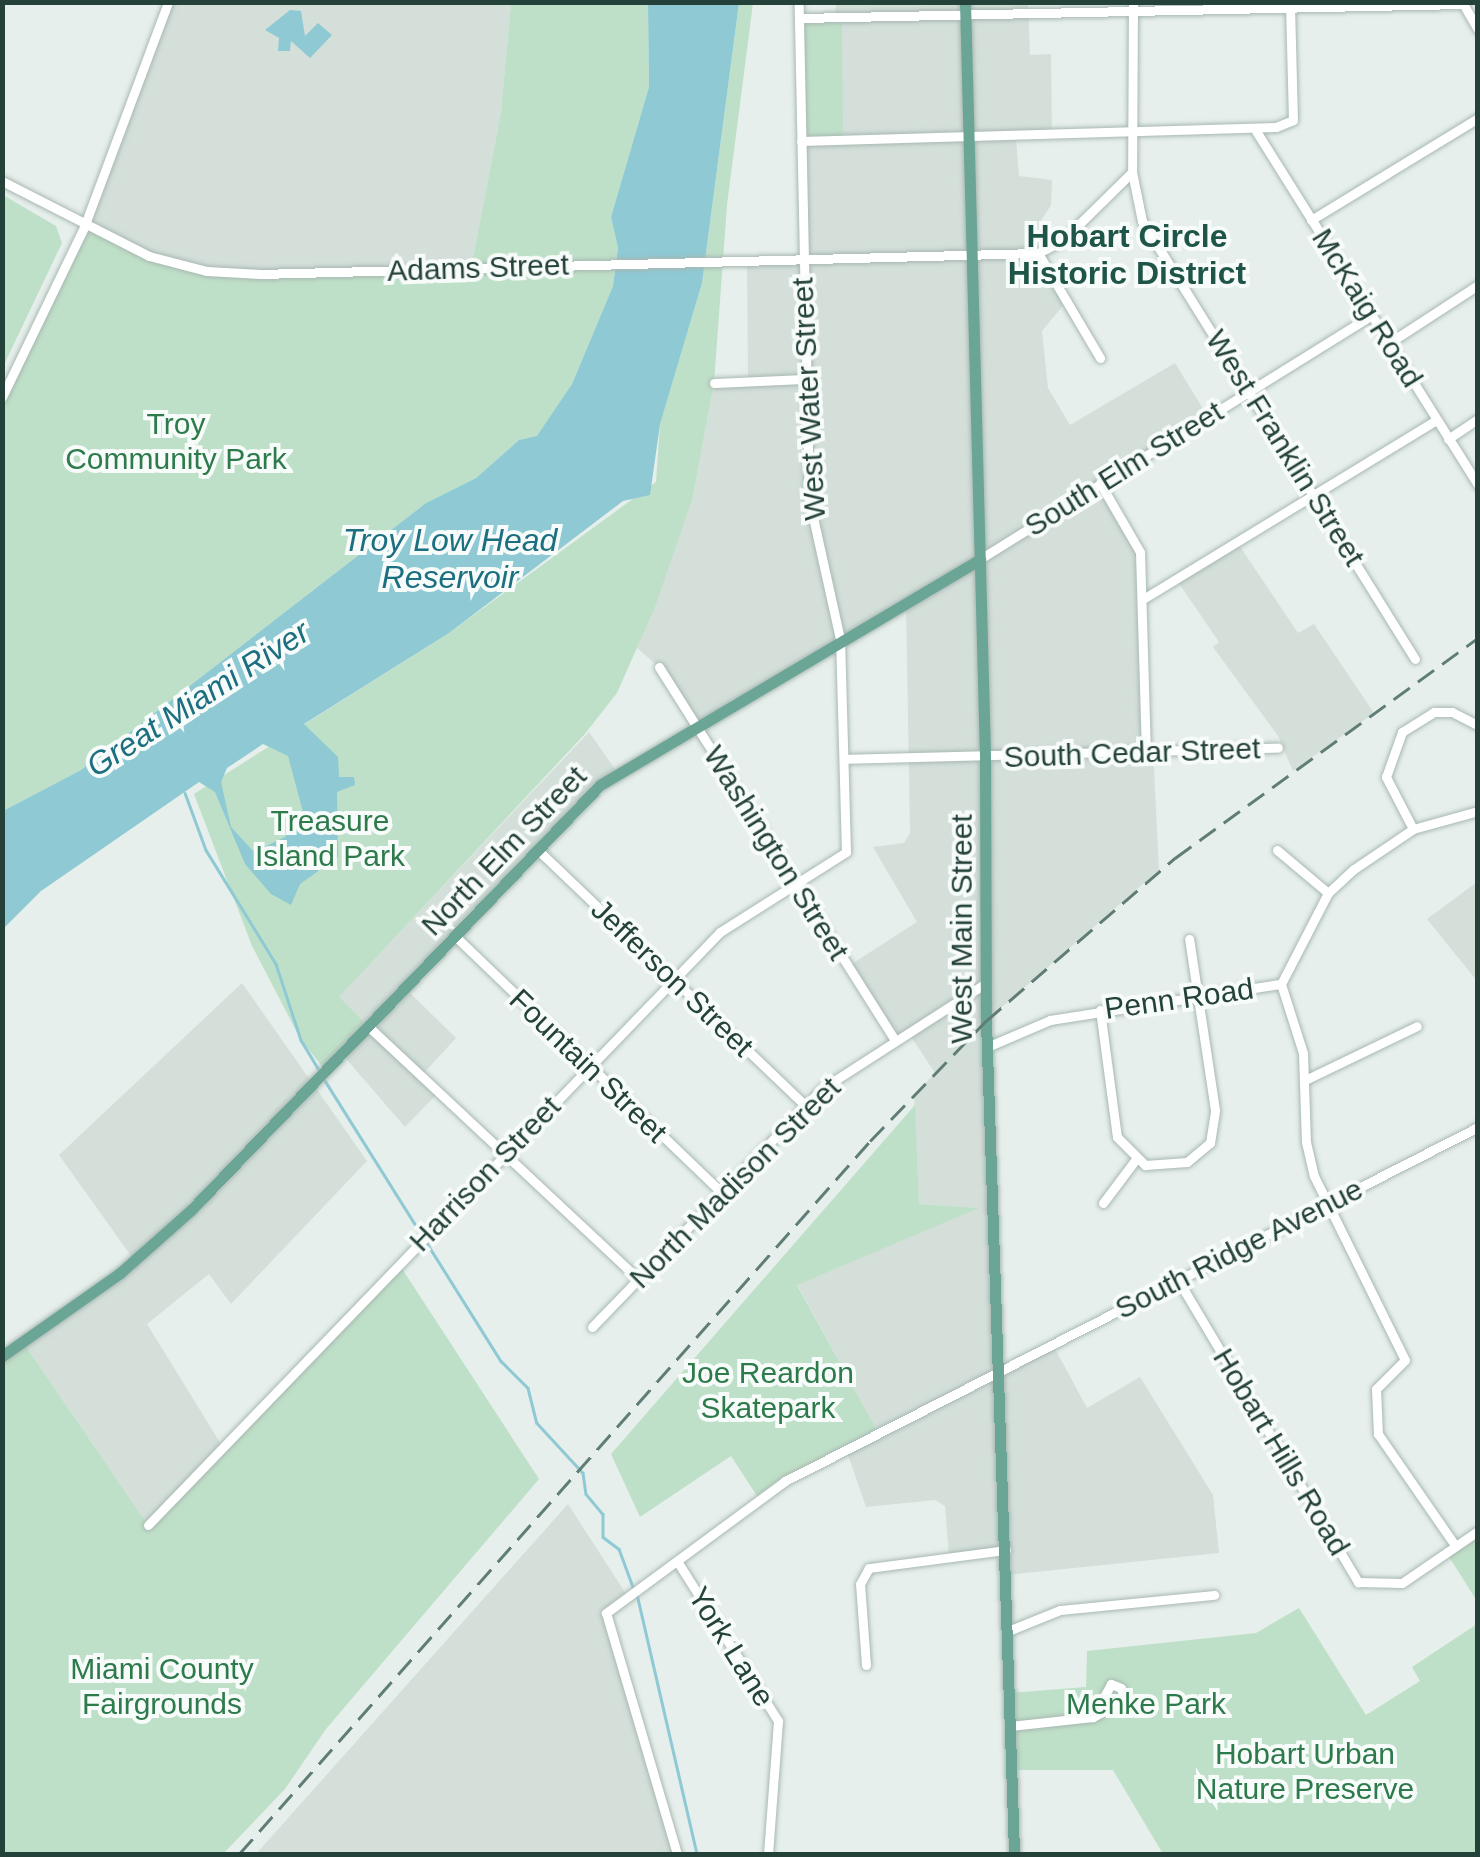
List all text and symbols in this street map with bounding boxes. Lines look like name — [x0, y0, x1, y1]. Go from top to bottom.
district label: Hobart Circle Historic District — [1008, 218, 1246, 293]
street label: McKaig Road — [1304, 222, 1430, 394]
street label: Adams Street — [387, 247, 569, 289]
street label: West Water Street — [785, 277, 833, 521]
street label: West Franklin Street — [1198, 323, 1372, 573]
street label: South Elm Street — [1018, 394, 1230, 544]
park label: Troy Community Park — [65, 406, 287, 476]
water label: Troy Low Head Reservoir — [343, 522, 557, 597]
water label: Great Miami River — [79, 613, 317, 785]
street label: South Cedar Street — [1003, 731, 1261, 775]
street label: Washington Street — [696, 739, 856, 967]
street label: North Elm Street — [414, 759, 594, 943]
park label: Treasure Island Park — [255, 803, 405, 874]
street label: West Main Street — [944, 814, 980, 1044]
street label: Jefferson Street — [584, 892, 760, 1064]
street label: Penn Road — [1102, 971, 1256, 1027]
street label: Fountain Street — [502, 982, 674, 1150]
street label: North Madison Street — [622, 1070, 848, 1296]
street label: Harrison Street — [402, 1089, 568, 1259]
street label: South Ridge Avenue — [1108, 1171, 1370, 1327]
street label: Hobart Hills Road — [1205, 1342, 1357, 1562]
park label: Joe Reardon Skatepark — [682, 1355, 854, 1426]
street label: York Lane — [680, 1581, 782, 1713]
park label: Miami County Fairgrounds — [70, 1651, 254, 1722]
park label: Menke Park — [1066, 1686, 1226, 1722]
park label: Hobart Urban Nature Preserve — [1196, 1736, 1414, 1806]

